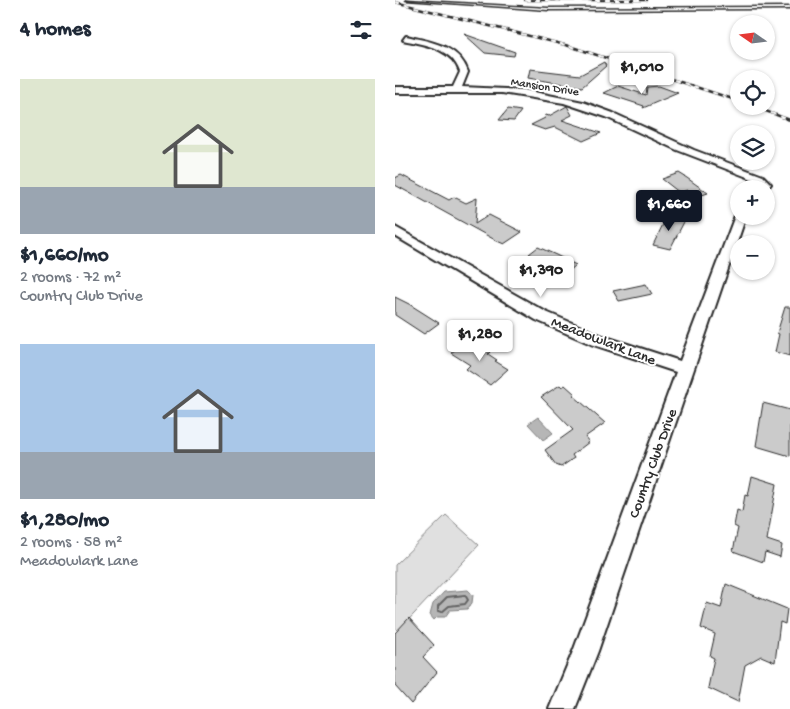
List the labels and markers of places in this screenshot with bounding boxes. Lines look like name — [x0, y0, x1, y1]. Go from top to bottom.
pin: $1,010 — [601, 52, 683, 95]
pin: $1,660 — [628, 190, 710, 232]
pin: $1,390 — [500, 256, 582, 298]
pin: $1,280 — [439, 320, 521, 362]

